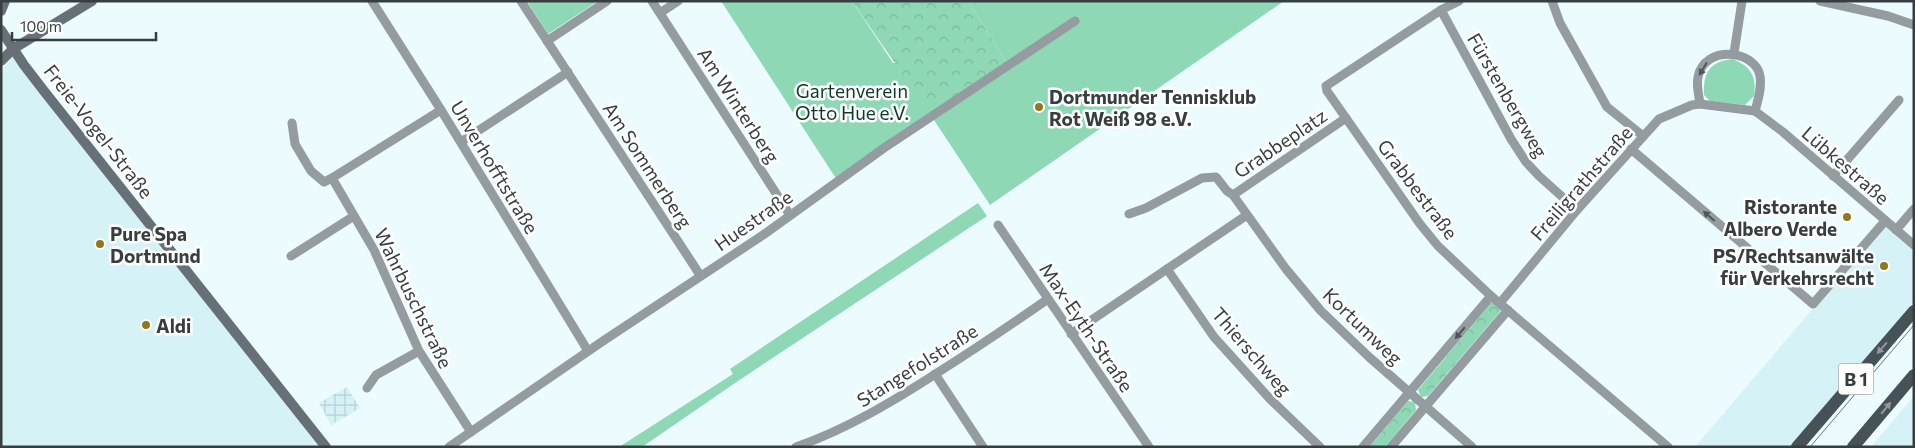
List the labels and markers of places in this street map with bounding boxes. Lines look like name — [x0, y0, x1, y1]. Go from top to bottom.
place label: Dortmunder Tennisklub Rot Weiß 98 e.V. — [1049, 85, 1256, 130]
marker: Dortmunder Tennisklub Rot Weiß 98 e.V. — [1033, 101, 1045, 113]
place label: Ristorante Albero Verde — [1724, 195, 1837, 240]
marker: Ristorante Albero Verde — [1841, 211, 1853, 223]
place label: Pure Spa Dortmund — [110, 222, 201, 267]
marker: Pure Spa Dortmund — [94, 238, 106, 250]
place label: PS/Rechtsanwälte für Verkehrsrecht — [1713, 244, 1874, 289]
marker: PS/Rechtsanwälte für Verkehrsrecht — [1878, 260, 1890, 272]
place label: Aldi — [156, 314, 191, 337]
marker: Aldi — [140, 319, 152, 331]

